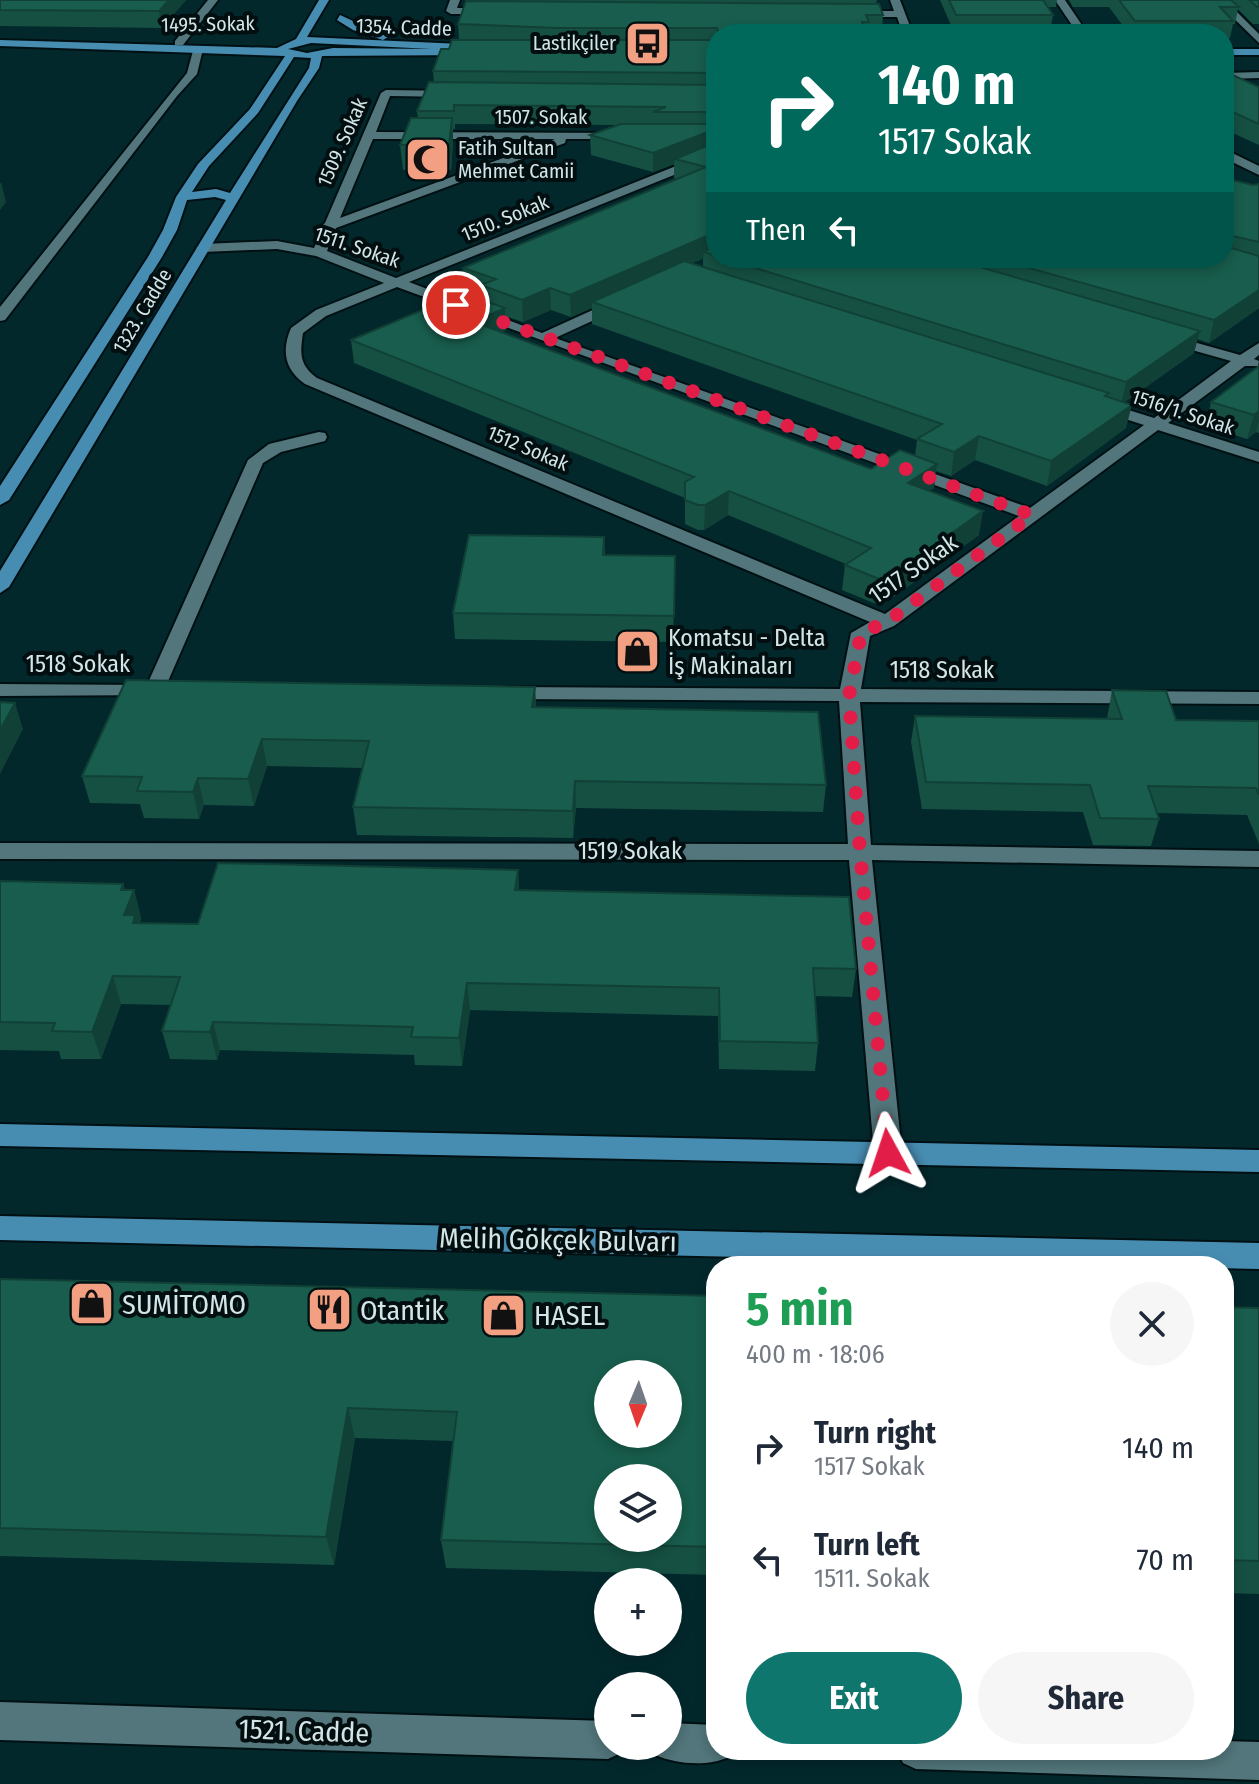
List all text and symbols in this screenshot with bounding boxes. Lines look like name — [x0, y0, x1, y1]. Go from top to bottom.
street label: 1495. Sokak — [161, 11, 256, 37]
street label: 1354. Cadde — [356, 13, 452, 41]
bus stop icon: Lastikçiler — [623, 19, 671, 67]
place label: Lastikçiler — [533, 31, 616, 55]
text: 140 m — [878, 52, 1015, 119]
icon: right — [746, 56, 850, 160]
street label: 1509. Sokak — [312, 93, 372, 190]
street label: 1507. Sokak — [495, 105, 588, 129]
text: 1517 Sokak — [878, 120, 1031, 164]
mosque icon: Fatih Sultan Mehmet Camii — [403, 136, 451, 184]
place label: Fatih Sultan Mehmet Camii — [458, 136, 574, 183]
street label: 1510. Sokak — [458, 189, 553, 246]
icon: left — [822, 208, 866, 252]
text: Then — [746, 212, 806, 248]
street label: 1511. Sokak — [311, 221, 404, 273]
street label: 1323. Cadde — [107, 264, 177, 358]
pin — [422, 271, 490, 339]
icon: arrive — [434, 283, 478, 327]
street label: 1516/1. Sokak — [1128, 384, 1238, 440]
street label: 1512 Sokak — [484, 420, 573, 476]
street label: 1517 Sokak — [863, 528, 964, 610]
place label: Komatsu - Delta İş Makinaları — [668, 624, 826, 680]
shop icon: Komatsu - Delta İş Makinaları — [613, 628, 661, 676]
street label: 1518 Sokak — [26, 650, 131, 678]
street label: 1518 Sokak — [890, 656, 995, 684]
street label: 1519 Sokak — [578, 837, 683, 865]
position arrow — [846, 1111, 930, 1195]
street label: Melih Gökçek Bulvarı — [439, 1221, 677, 1259]
shop icon: SUMİTOMO — [67, 1280, 115, 1328]
text: 5 min — [746, 1280, 854, 1338]
button: close — [1110, 1282, 1194, 1366]
restaurant icon: Otantik — [305, 1286, 353, 1334]
place label: SUMİTOMO — [122, 1288, 246, 1321]
shop icon: HASEL — [479, 1291, 527, 1339]
place label: Otantik — [360, 1294, 445, 1327]
place label: HASEL — [534, 1299, 606, 1332]
text: 400 m · 18:06 — [746, 1339, 885, 1370]
north arrow — [594, 1360, 682, 1448]
map controls — [594, 1360, 682, 1760]
text: Turn right — [814, 1415, 936, 1451]
icon: right — [746, 1426, 790, 1470]
text: 140 m — [1122, 1430, 1194, 1466]
text: 1517 Sokak — [814, 1451, 925, 1482]
button: layers — [594, 1464, 682, 1552]
text: Turn left — [814, 1527, 920, 1563]
icon: left — [746, 1538, 790, 1582]
text: 70 m — [1136, 1542, 1194, 1578]
text: 1511. Sokak — [814, 1563, 930, 1594]
button: + — [594, 1568, 682, 1656]
button: Exit — [746, 1652, 962, 1744]
button: Share — [978, 1652, 1194, 1744]
button: − — [594, 1672, 682, 1760]
street label: 1521. Cadde — [238, 1712, 370, 1750]

